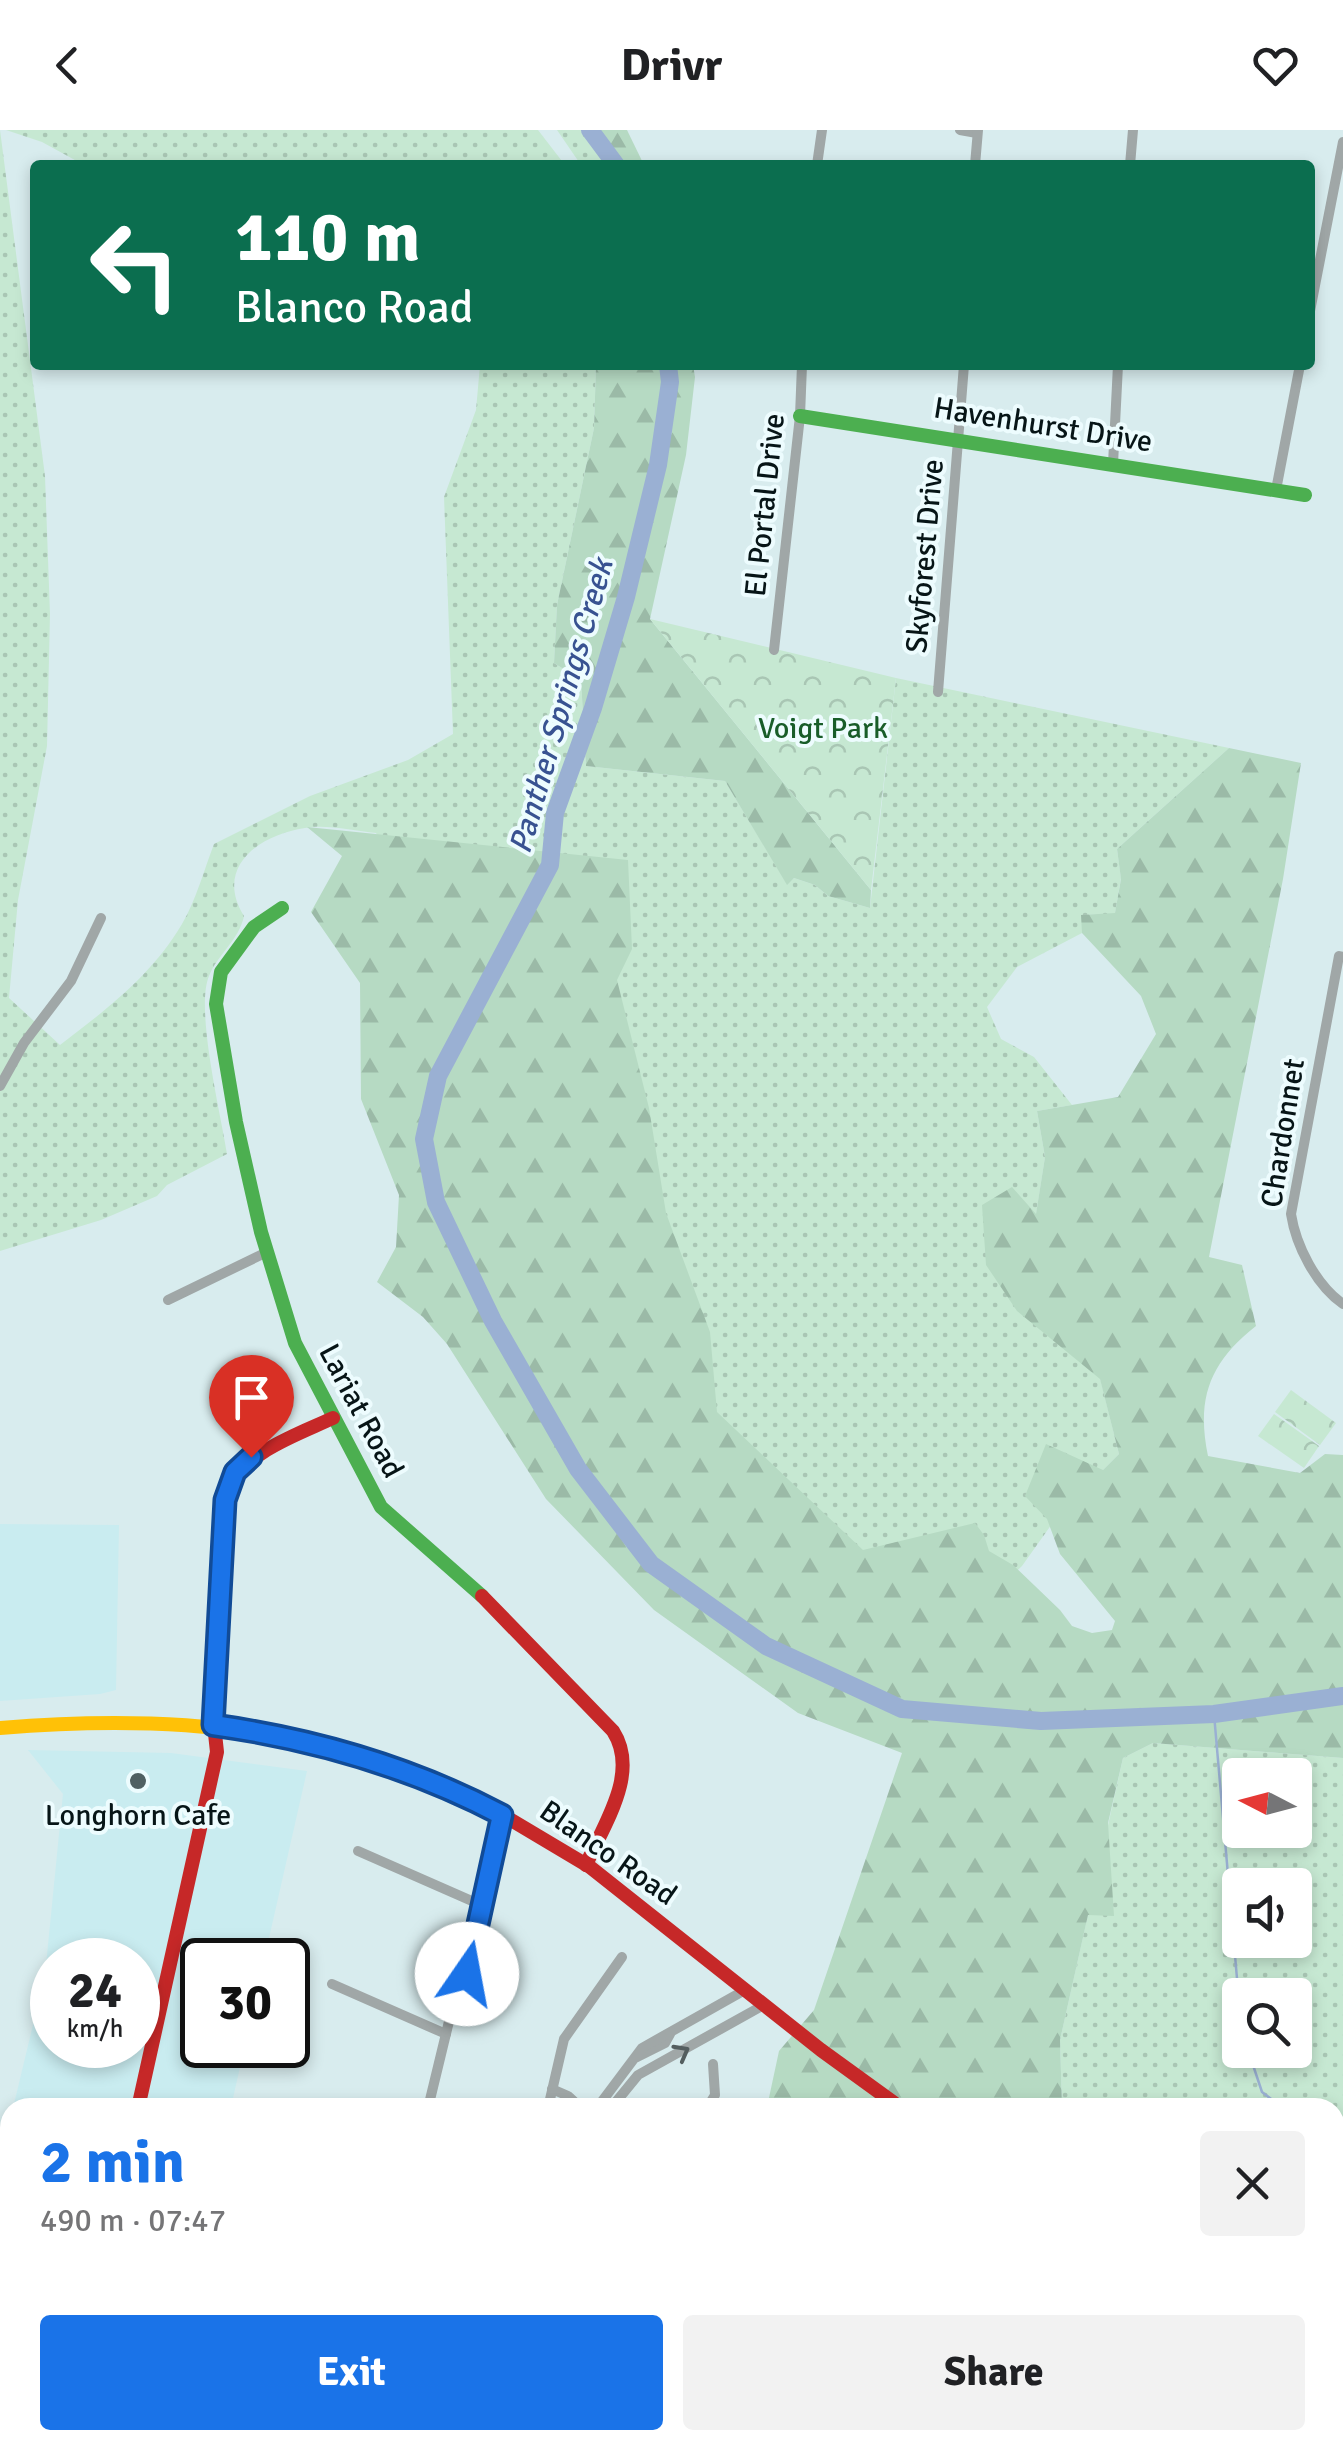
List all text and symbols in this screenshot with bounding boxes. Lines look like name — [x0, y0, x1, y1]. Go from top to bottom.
icon: back — [40, 38, 95, 93]
text: Drivr — [621, 38, 722, 93]
icon: heart — [1248, 38, 1303, 93]
text: 110 m — [235, 194, 420, 280]
icon: left — [70, 200, 200, 330]
text: Blanco Road — [235, 280, 473, 335]
street label: Havenhurst Drive — [931, 389, 1155, 461]
street label: El Portal Drive — [737, 412, 793, 598]
street label: Skyforest Drive — [898, 458, 952, 654]
water label: Panther Springs Creek — [500, 552, 623, 858]
park label: Voigt Park — [758, 710, 888, 747]
street label: Chardonnet — [1253, 1056, 1313, 1210]
street label: Lariat Road — [310, 1338, 412, 1484]
pin — [209, 1355, 294, 1458]
icon: arrive — [224, 1370, 279, 1425]
north arrow — [1222, 1758, 1312, 1848]
map controls — [1222, 1758, 1312, 2068]
marker: Longhorn Cafe — [127, 1770, 149, 1792]
street label: Blanco Road — [532, 1792, 684, 1914]
place label: Longhorn Cafe — [45, 1797, 231, 1834]
button: sound — [1222, 1868, 1312, 1958]
position arrow — [415, 1922, 519, 2026]
speed limit sign: 30 — [180, 1938, 310, 2068]
text: 24 — [68, 1960, 122, 2022]
button: search — [1222, 1978, 1312, 2068]
text: km/h — [67, 2013, 123, 2044]
one-way arrow — [671, 2045, 689, 2065]
text: 2 min — [40, 2126, 185, 2200]
button: close — [1200, 2131, 1305, 2236]
text: 490 m · 07:47 — [40, 2201, 226, 2240]
button: Exit — [40, 2315, 663, 2430]
button: Share — [683, 2315, 1305, 2430]

